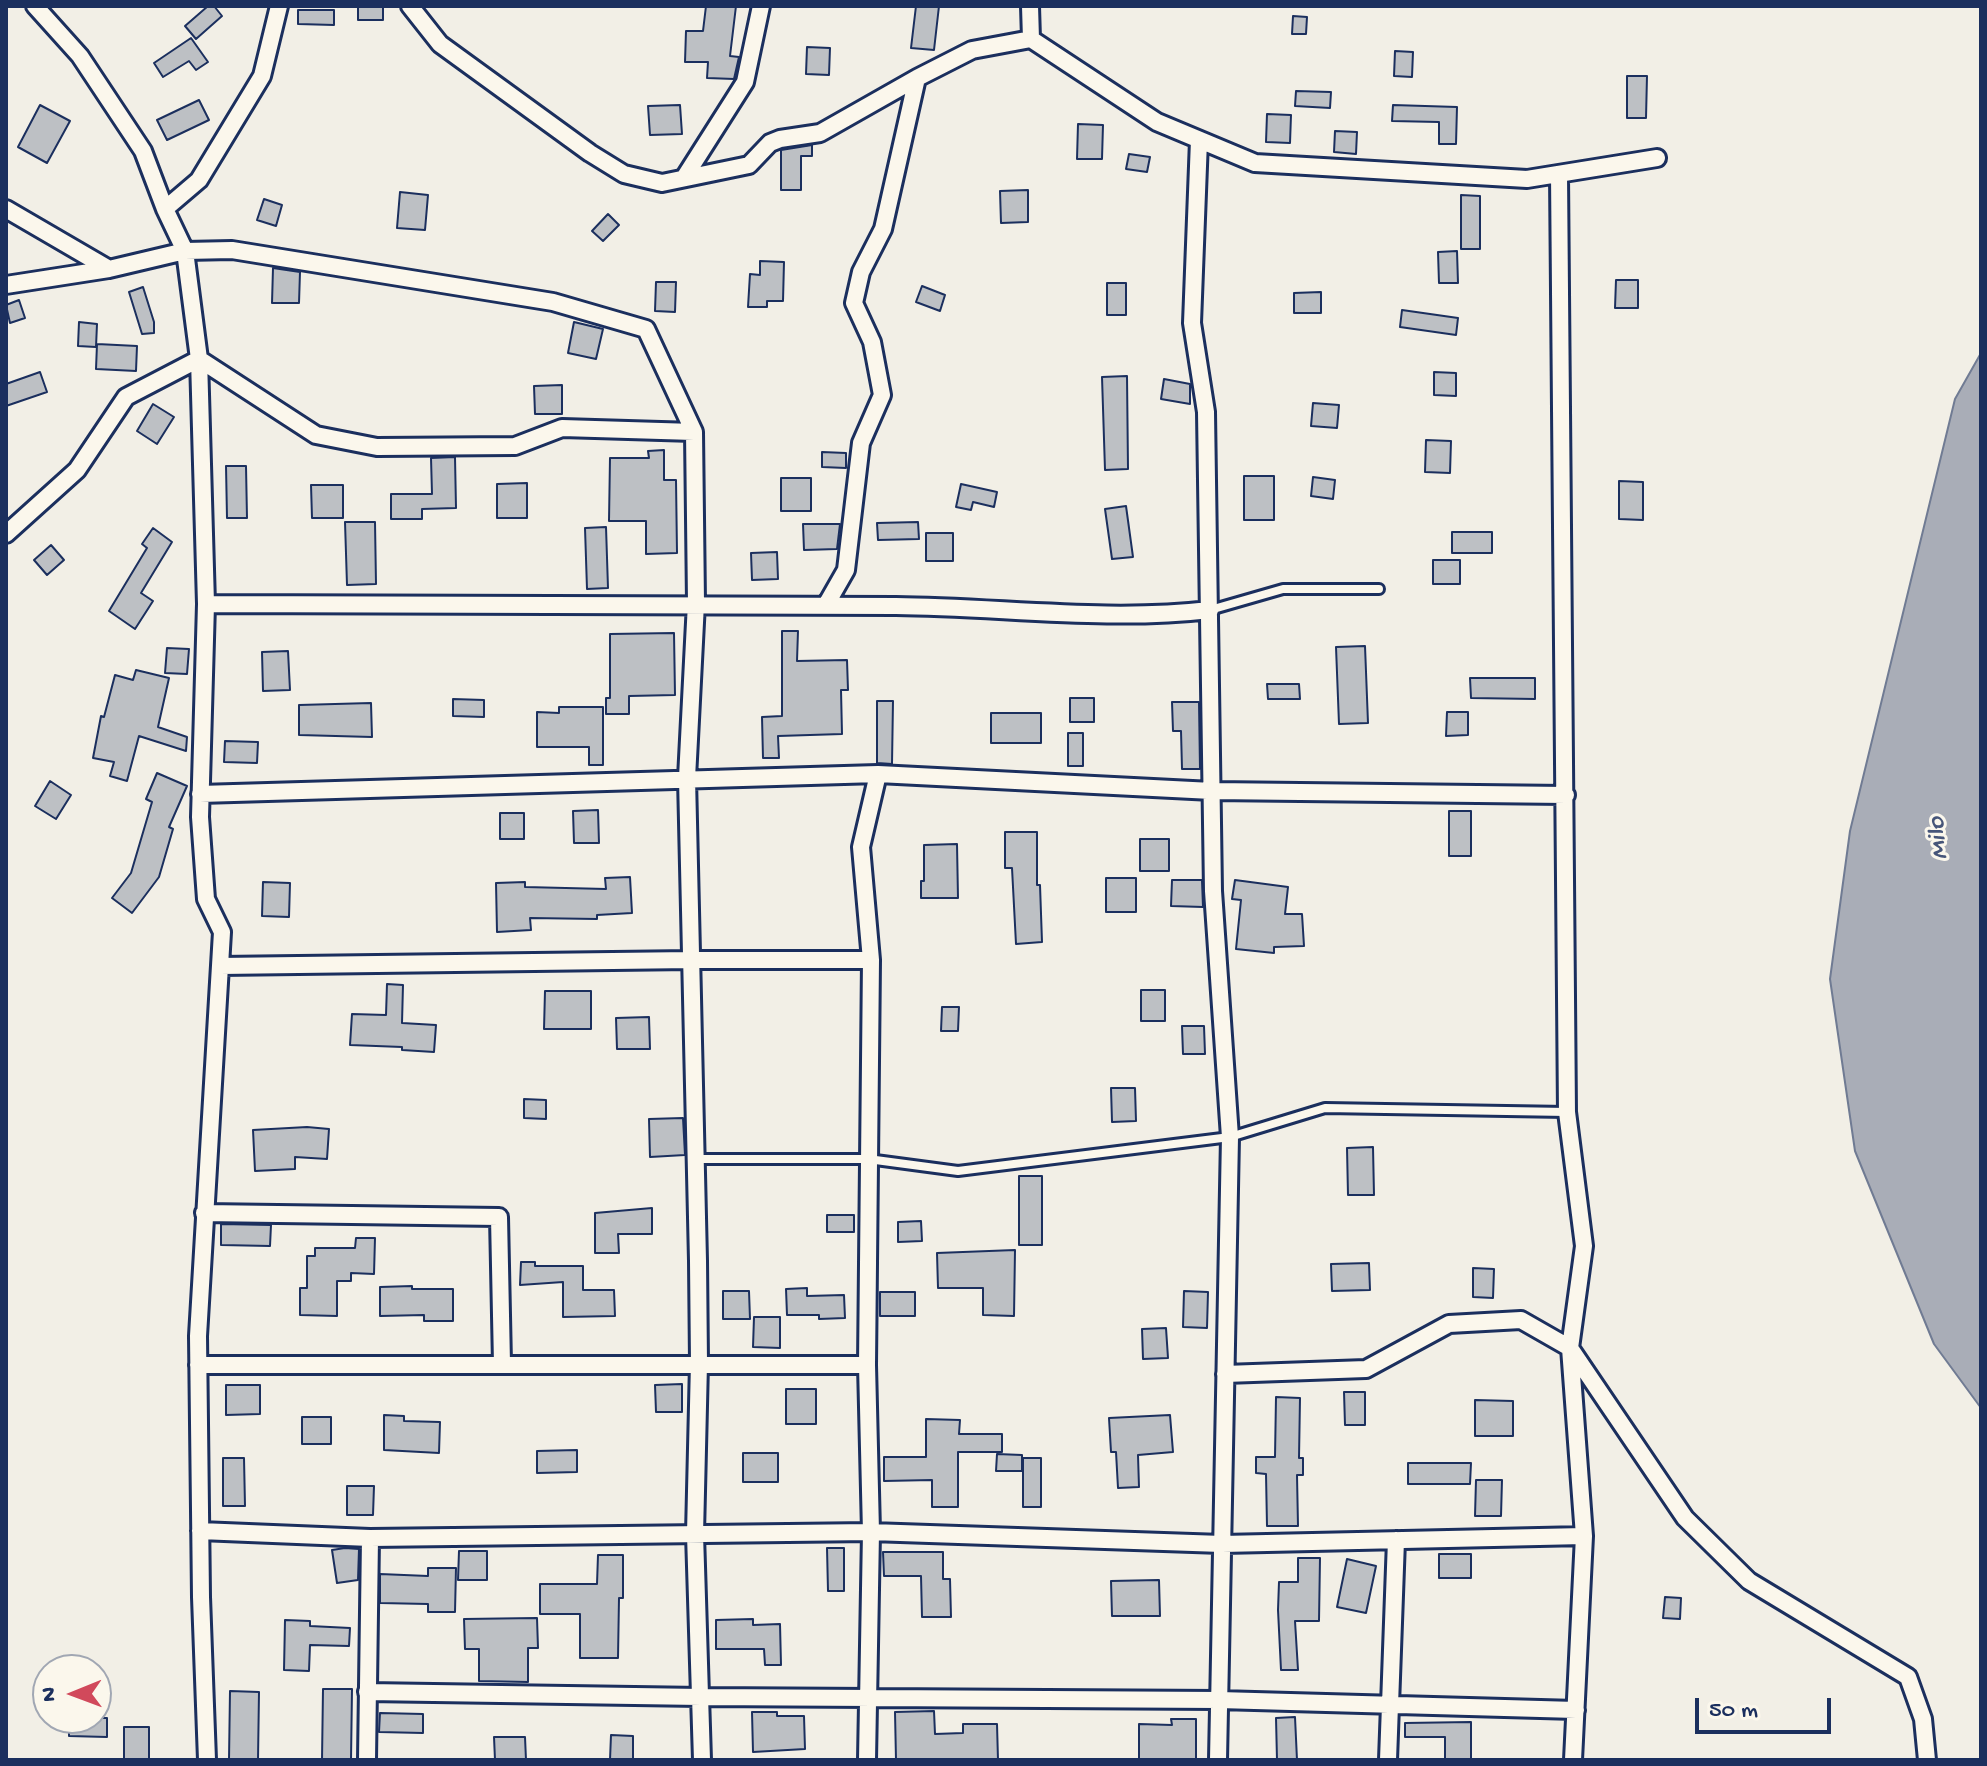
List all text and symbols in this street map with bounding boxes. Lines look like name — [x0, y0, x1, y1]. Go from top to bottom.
water label: Milo — [1922, 815, 1958, 861]
north arrow — [32, 1654, 112, 1734]
scale bar — [1699, 1682, 1835, 1732]
text: N — [37, 1687, 63, 1702]
text: 50 m — [1709, 1697, 1758, 1726]

